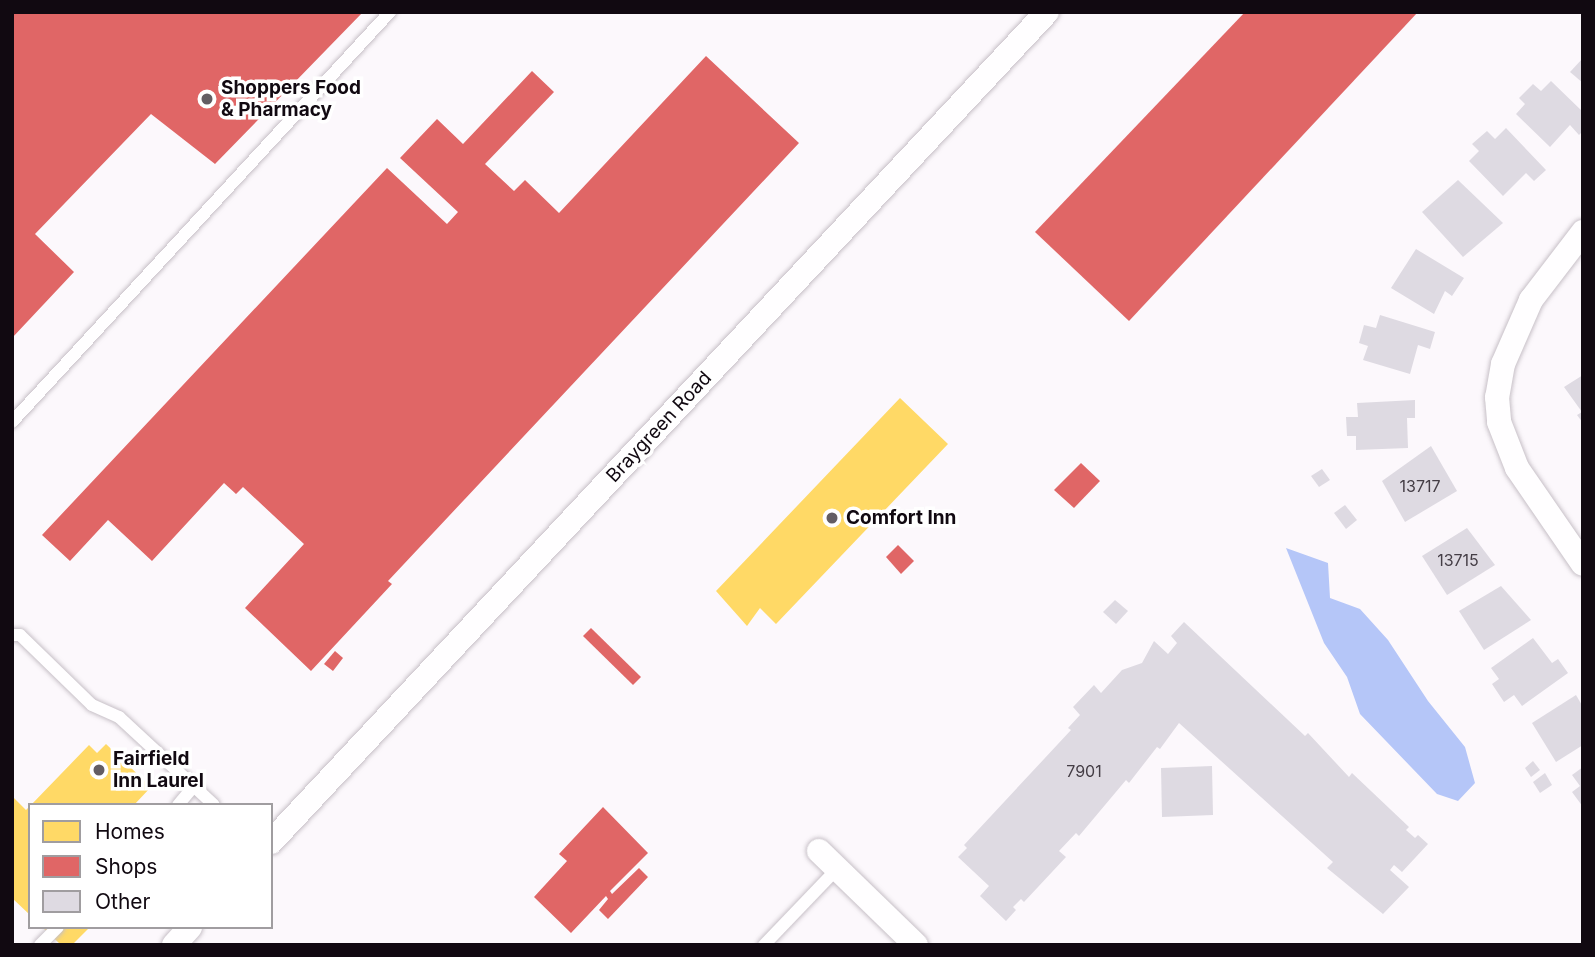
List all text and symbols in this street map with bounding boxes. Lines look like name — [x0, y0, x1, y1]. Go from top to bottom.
place label: Shoppers Food & Pharmacy — [221, 77, 361, 121]
marker: Shoppers Food & Pharmacy — [199, 91, 215, 107]
street label: Braygreen Road — [602, 367, 716, 487]
house number: 13717 — [1399, 476, 1441, 496]
place label: Comfort Inn — [846, 507, 956, 529]
marker: Comfort Inn — [824, 510, 840, 526]
house number: 13715 — [1437, 550, 1479, 570]
place label: Fairfield Inn Laurel — [113, 748, 204, 792]
house number: 7901 — [1066, 761, 1102, 781]
marker: Fairfield Inn Laurel — [91, 762, 107, 778]
legend — [28, 803, 273, 929]
text: Homes — [95, 819, 165, 844]
text: Shops — [95, 854, 157, 879]
text: Other — [95, 889, 151, 914]

